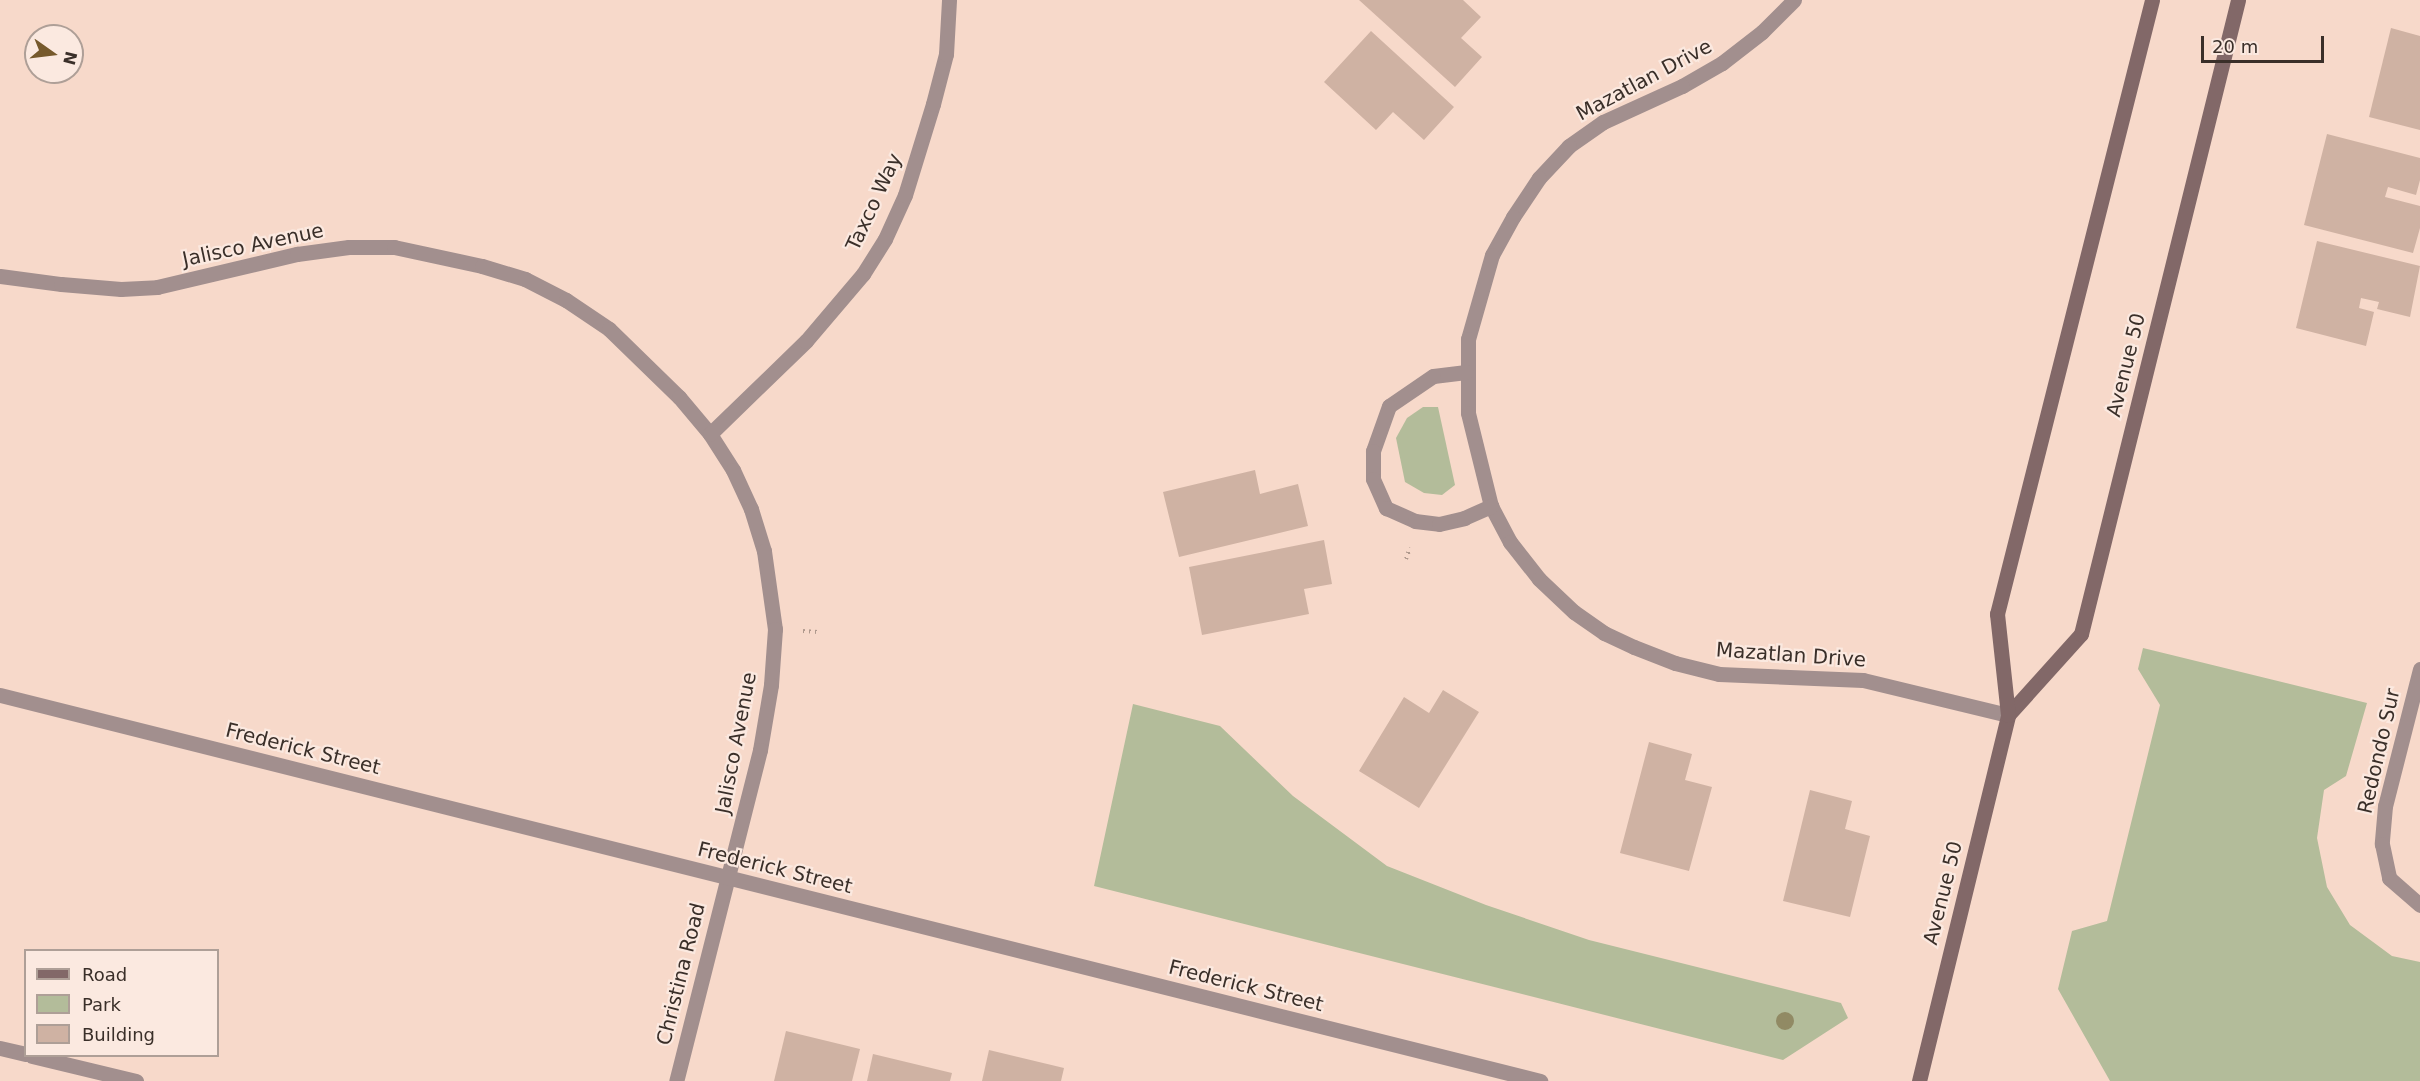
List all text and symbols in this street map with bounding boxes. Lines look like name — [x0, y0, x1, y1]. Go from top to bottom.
north arrow — [24, 24, 84, 84]
scale bar — [2204, 24, 2327, 62]
street label: Mazatlan Drive — [1572, 34, 1716, 126]
text: 20 m — [2212, 36, 2258, 57]
text: N — [59, 49, 81, 67]
street label: Taxco Way — [841, 149, 907, 255]
street label: Jalisco Avenue — [180, 218, 326, 272]
street label: Avenue 50 — [2102, 311, 2150, 419]
street label: Mazatlan Drive — [1715, 638, 1867, 672]
street label: Jalisco Avenue — [711, 670, 761, 816]
street label: Redondo Sur — [2353, 686, 2405, 816]
street label: Frederick Street — [223, 718, 383, 780]
street label: Frederick Street — [695, 837, 855, 899]
street label: Avenue 50 — [1919, 839, 1967, 947]
street label: Christina Road — [652, 900, 710, 1048]
legend — [24, 949, 219, 1057]
street label: Frederick Street — [1166, 955, 1326, 1017]
text: Road — [82, 964, 127, 985]
text: Park — [82, 994, 121, 1015]
text: Building — [82, 1024, 155, 1045]

